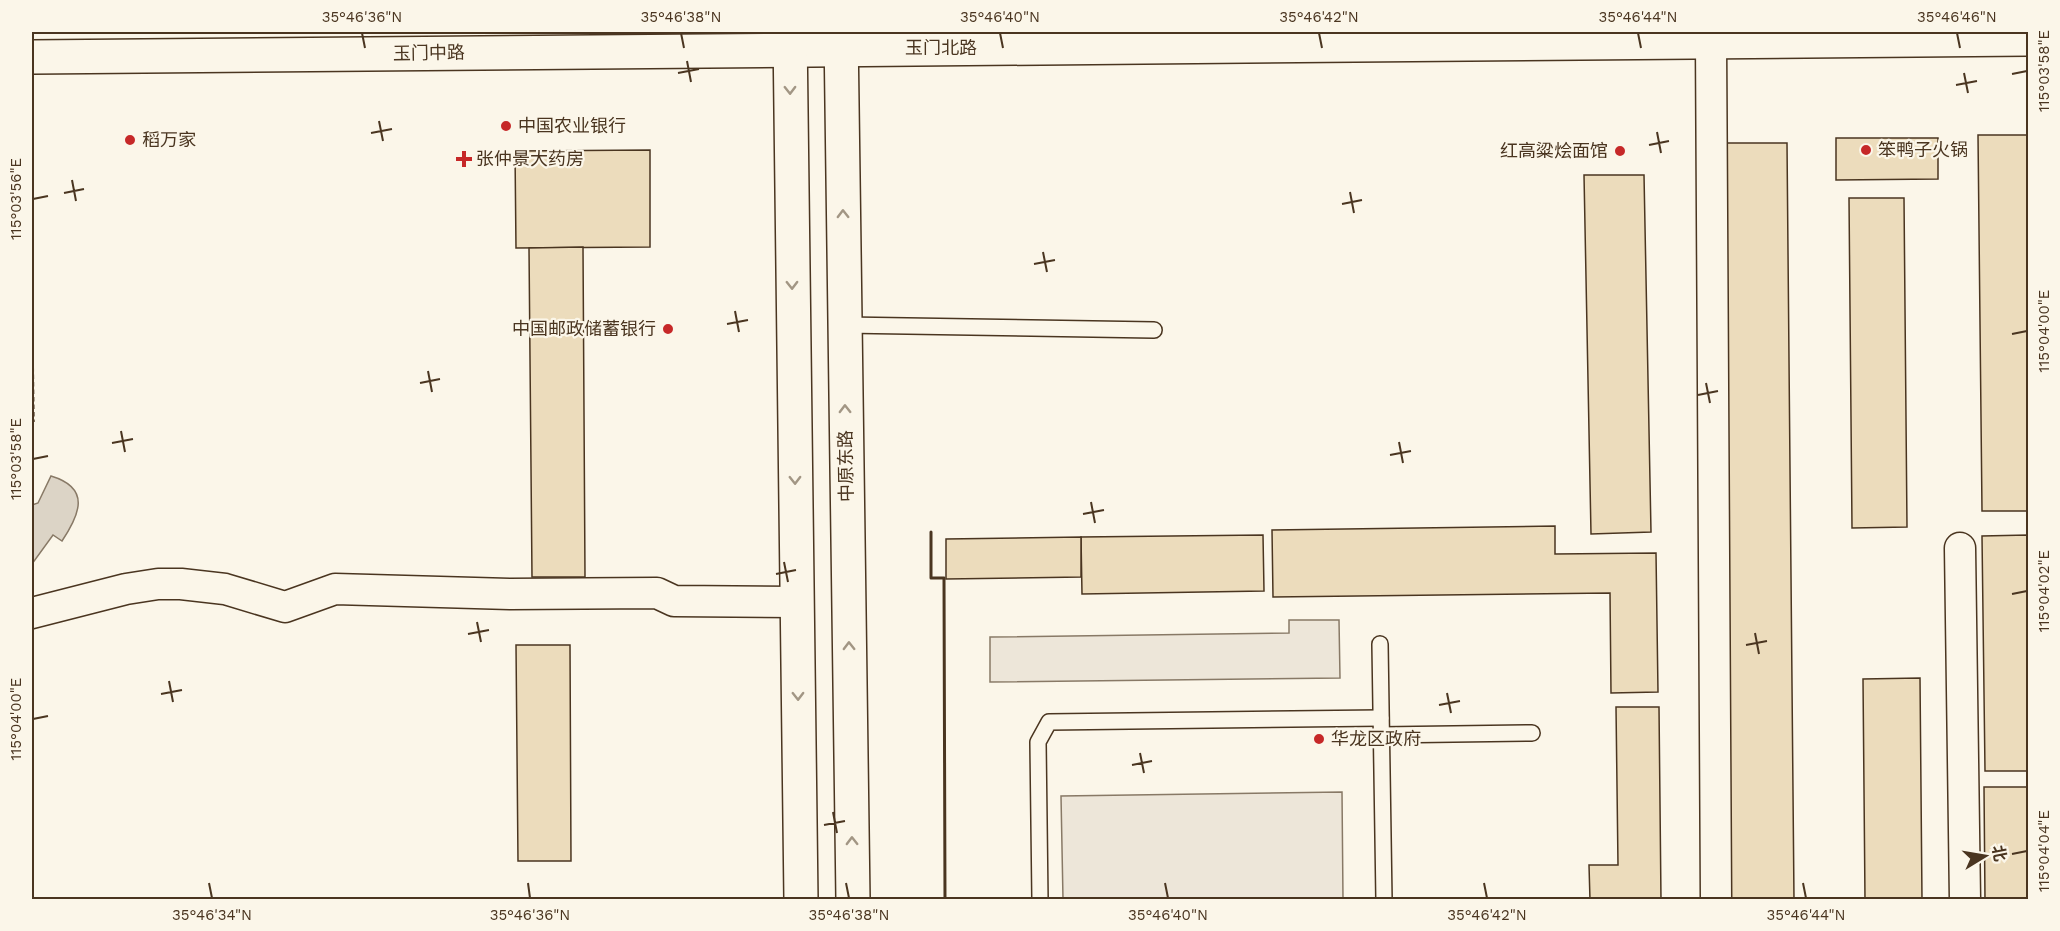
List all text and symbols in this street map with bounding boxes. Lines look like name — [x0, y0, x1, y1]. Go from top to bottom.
text: 35°46'36"N — [322, 8, 402, 26]
text: 35°46'38"N — [641, 8, 721, 26]
text: 35°46'40"N — [960, 8, 1040, 26]
text: 35°46'42"N — [1279, 8, 1359, 26]
text: 35°46'44"N — [1598, 8, 1678, 26]
text: 35°46'46"N — [1917, 8, 1997, 26]
text: 115°03'58"E — [2035, 30, 2053, 112]
street label: 玉门北路 — [905, 37, 977, 58]
street label: 玉门中路 — [393, 41, 465, 64]
one-way arrow — [784, 85, 796, 94]
place label: 中国农业银行 — [518, 115, 626, 136]
marker: 中国农业银行 — [499, 119, 513, 133]
place label: 稻万家 — [142, 129, 196, 150]
marker: 稻万家 — [123, 133, 137, 147]
place label: 笨鸭子火锅 — [1878, 139, 1968, 160]
place label: 红高粱烩面馆 — [1500, 140, 1608, 161]
marker: 笨鸭子火锅 — [1859, 143, 1873, 157]
marker: 红高粱烩面馆 — [1613, 144, 1627, 158]
place label: 张仲景大药房 — [476, 148, 584, 169]
marker: 张仲景大药房 — [457, 152, 471, 166]
text: 115°03'56"E — [7, 158, 25, 240]
one-way arrow — [837, 210, 849, 219]
one-way arrow — [786, 280, 798, 289]
text: 115°04'00"E — [2035, 290, 2053, 372]
place label: 中国邮政储蓄银行 — [512, 318, 656, 339]
marker: 中国邮政储蓄银行 — [661, 322, 675, 336]
one-way arrow — [839, 405, 852, 414]
text: 115°03'58"E — [7, 418, 25, 500]
street label: 中原东路 — [834, 430, 857, 502]
one-way arrow — [789, 475, 801, 484]
text: 115°04'02"E — [2035, 550, 2053, 632]
one-way arrow — [843, 642, 855, 651]
text: 115°04'00"E — [7, 678, 25, 760]
one-way arrow — [792, 691, 804, 700]
place label: 华龙区政府 — [1331, 728, 1421, 749]
marker: 华龙区政府 — [1312, 732, 1326, 746]
text: 115°04'04"E — [2035, 810, 2053, 892]
north arrow — [1955, 826, 2015, 886]
one-way arrow — [846, 837, 858, 846]
text: 北 — [1988, 844, 2010, 863]
text: 35°46'34"N — [172, 906, 252, 924]
text: 35°46'36"N — [490, 906, 570, 924]
text: 35°46'38"N — [809, 906, 889, 924]
text: 35°46'40"N — [1128, 906, 1208, 924]
text: 35°46'42"N — [1447, 906, 1527, 924]
text: 35°46'44"N — [1766, 906, 1846, 924]

